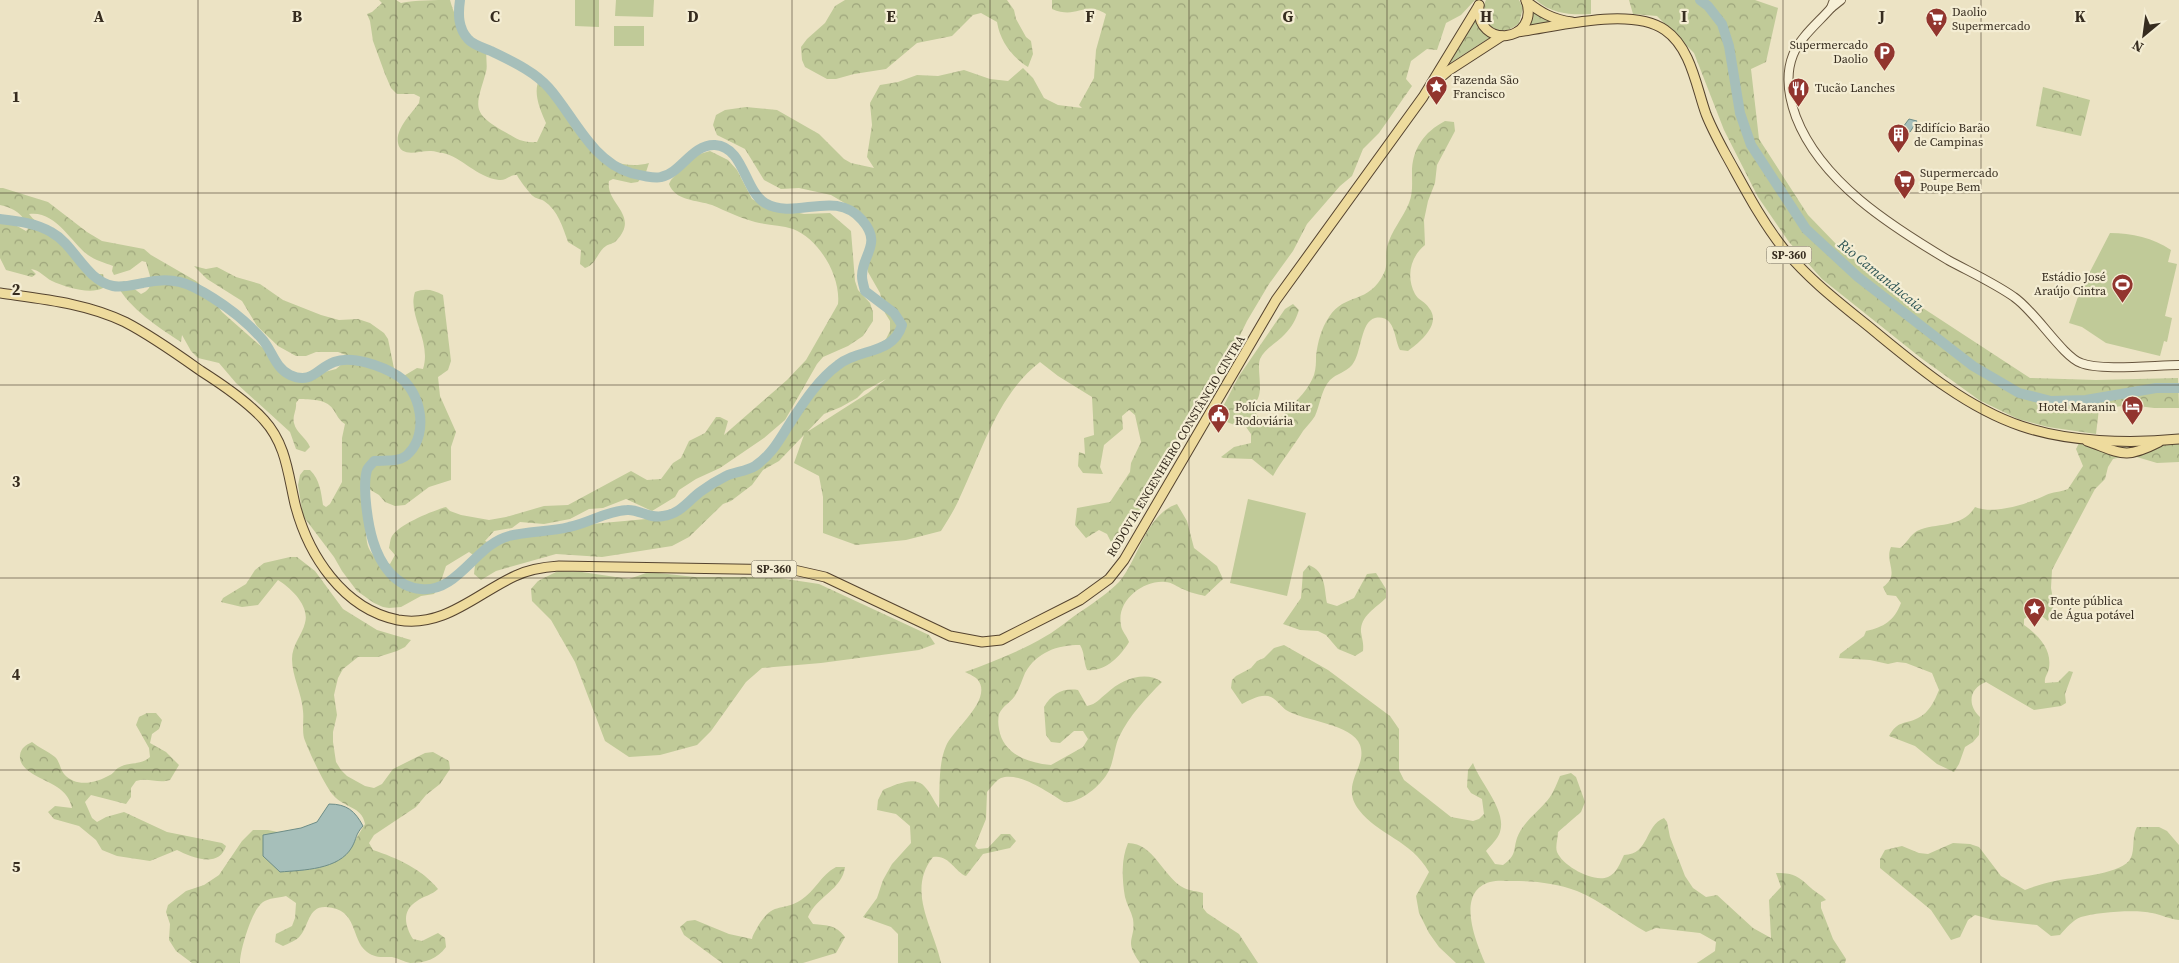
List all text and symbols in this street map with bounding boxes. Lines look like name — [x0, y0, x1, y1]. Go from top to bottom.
place label: Daolio Supermercado — [1952, 4, 2031, 34]
text: A — [94, 5, 105, 27]
text: B — [292, 5, 303, 27]
text: C — [490, 5, 500, 27]
text: D — [687, 5, 699, 27]
text: E — [886, 5, 896, 27]
text: F — [1085, 5, 1095, 27]
text: G — [1283, 5, 1294, 27]
text: H — [1480, 5, 1492, 27]
text: I — [1681, 5, 1687, 27]
text: J — [1878, 5, 1885, 27]
text: K — [2074, 5, 2086, 27]
supermarket icon: Daolio Supermercado — [1924, 7, 1948, 38]
north arrow — [2119, 10, 2169, 60]
text: N — [2128, 35, 2147, 58]
place label: Supermercado Daolio — [1790, 37, 1868, 67]
parking icon: Supermercado Daolio — [1872, 40, 1896, 71]
place label: Fazenda São Francisco — [1453, 72, 1519, 102]
place icon: Fazenda São Francisco — [1425, 75, 1449, 106]
restaurant icon: Tucão Lanches — [1787, 76, 1811, 107]
place label: Tucão Lanches — [1815, 80, 1895, 96]
text: 1 — [12, 85, 20, 107]
place label: Edifício Barão de Campinas — [1914, 120, 1990, 150]
building icon: Edifício Barão de Campinas — [1886, 123, 1910, 154]
place label: Supermercado Poupe Bem — [1920, 165, 1999, 195]
supermarket icon: Supermercado Poupe Bem — [1892, 168, 1916, 199]
water label: Rio Camanducaia — [1833, 233, 1929, 316]
road number: SP-360 — [1766, 246, 1812, 264]
place label: Estádio José Araújo Cintra — [2034, 269, 2107, 299]
sports icon: Estádio José Araújo Cintra — [2110, 272, 2134, 303]
text: 2 — [12, 278, 21, 300]
street label: RODOVIA ENGENHEIRO CONSTÂNCIO CINTRA — [1103, 332, 1249, 560]
hotel icon: Hotel Maranin — [2120, 395, 2144, 426]
place label: Polícia Militar Rodoviária — [1235, 399, 1310, 429]
place label: Hotel Maranin — [2038, 399, 2116, 415]
public building icon: Polícia Militar Rodoviária — [1207, 402, 1231, 433]
text: 3 — [12, 470, 21, 492]
road number: SP-360 — [752, 560, 796, 578]
place label: Fonte pública de Água potável — [2050, 593, 2135, 623]
place icon: Fonte pública de Água potável — [2022, 596, 2046, 627]
text: 4 — [12, 663, 21, 685]
text: 5 — [12, 855, 21, 877]

